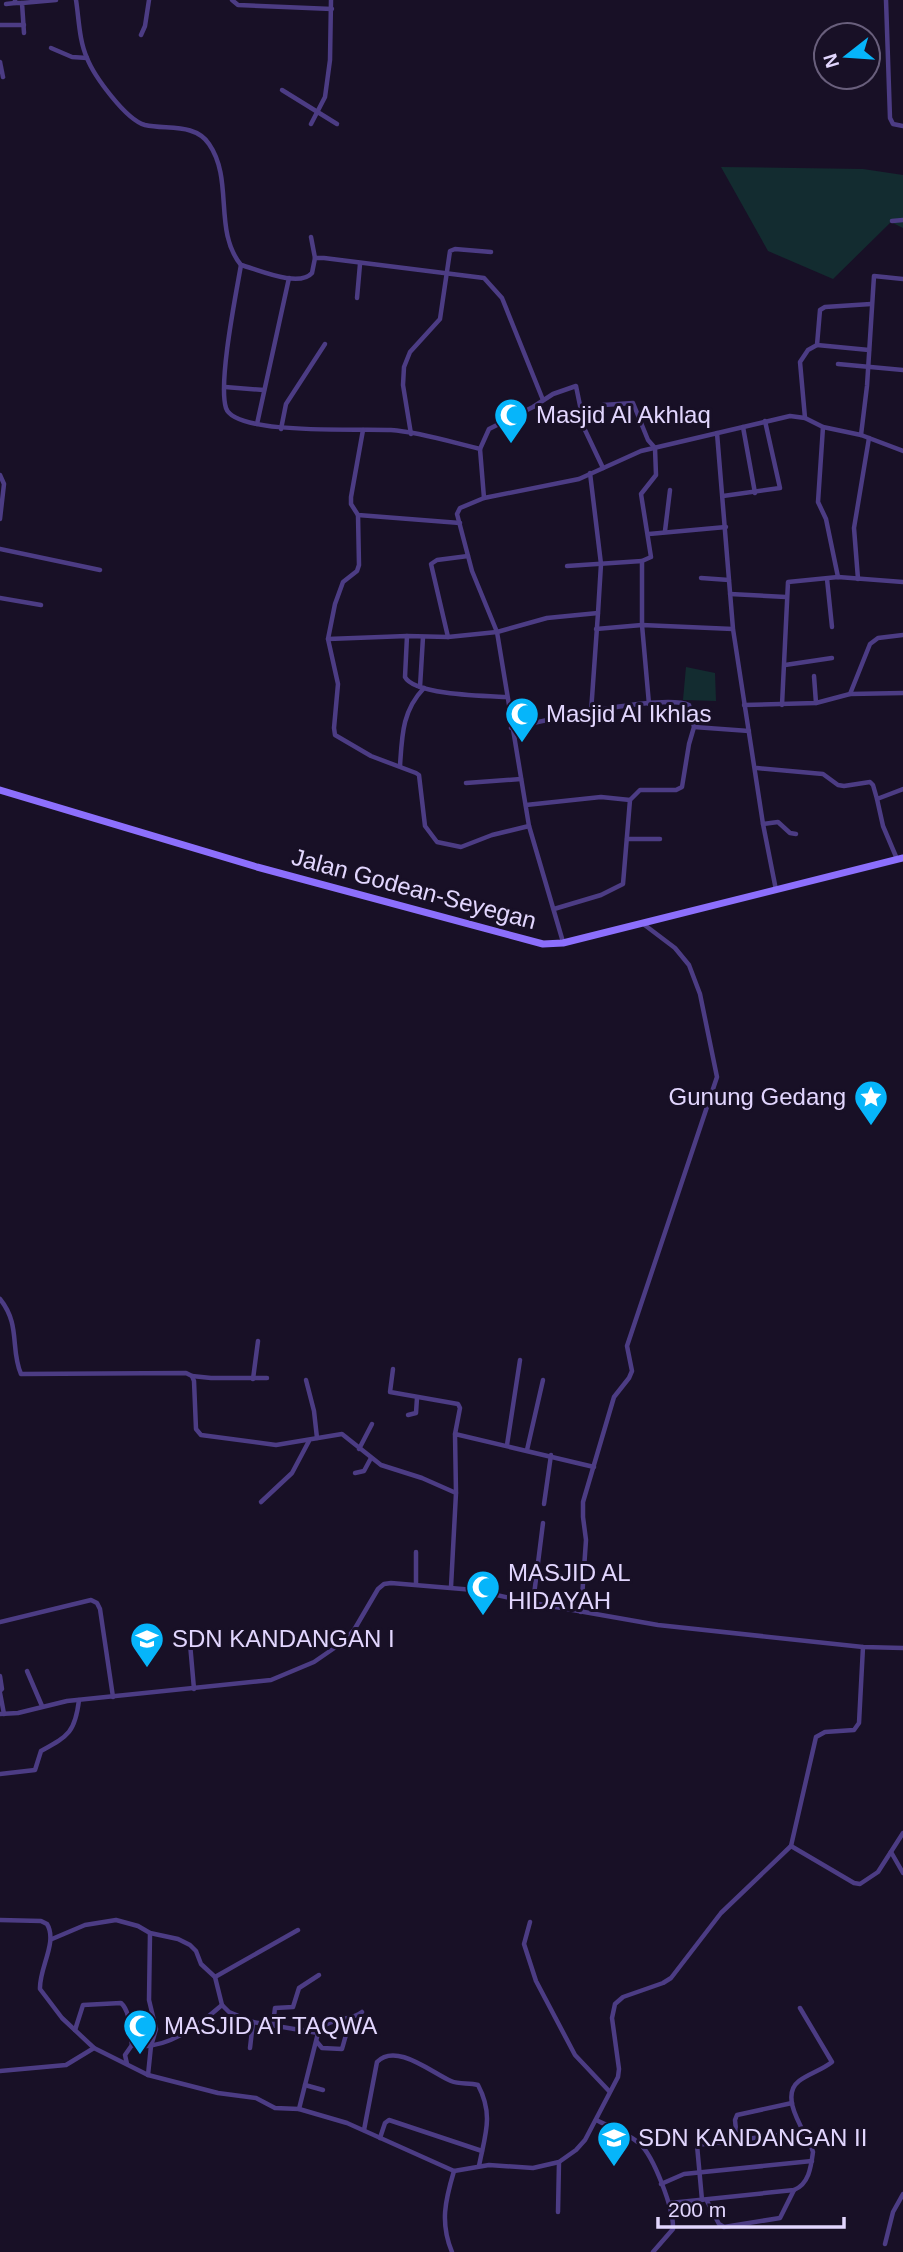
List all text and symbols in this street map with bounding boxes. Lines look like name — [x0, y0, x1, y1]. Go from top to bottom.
north arrow — [812, 21, 882, 91]
text: N — [819, 51, 843, 70]
mosque icon: Masjid Al Akhlaq — [492, 396, 530, 445]
place label: Masjid Al Akhlaq — [536, 401, 711, 428]
mosque icon: Masjid Al Ikhlas — [503, 695, 541, 744]
place label: Masjid Al Ikhlas — [546, 700, 711, 727]
street label: Jalan Godean-Seyegan — [289, 843, 539, 934]
place icon: Gunung Gedang — [852, 1078, 890, 1127]
place label: Gunung Gedang — [669, 1083, 846, 1110]
place label: MASJID AL HIDAYAH — [508, 1559, 631, 1614]
mosque icon: MASJID AL HIDAYAH — [464, 1568, 502, 1617]
school or university icon: SDN KANDANGAN I — [128, 1620, 166, 1669]
place label: SDN KANDANGAN I — [172, 1625, 395, 1652]
mosque icon: MASJID AT TAQWA — [121, 2007, 159, 2056]
place label: MASJID AT TAQWA — [164, 2012, 377, 2039]
school or university icon: SDN KANDANGAN II — [595, 2119, 633, 2168]
place label: SDN KANDANGAN II — [638, 2124, 867, 2151]
scale bar — [658, 2186, 844, 2230]
text: 200 m — [668, 2198, 726, 2221]

